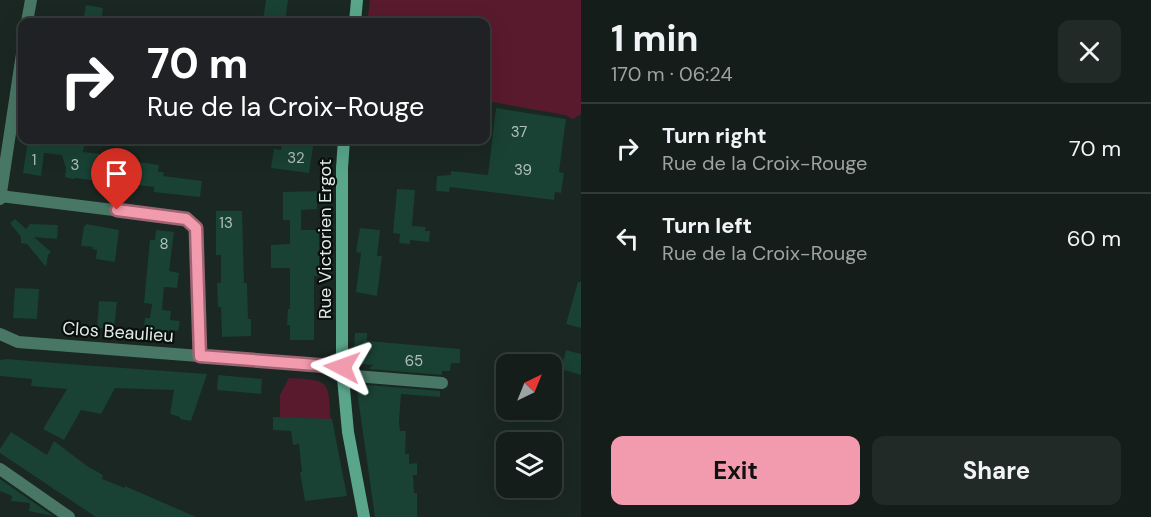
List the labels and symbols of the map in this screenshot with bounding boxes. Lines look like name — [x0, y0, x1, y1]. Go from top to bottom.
house number: 37 — [511, 122, 527, 142]
pin — [91, 148, 142, 210]
house number: 32 — [287, 148, 305, 168]
house number: 1 — [32, 150, 36, 170]
house number: 3 — [71, 155, 79, 175]
street label: Rue Victorien Ergot — [313, 159, 337, 319]
house number: 39 — [514, 160, 532, 180]
house number: 13 — [219, 213, 233, 233]
house number: 8 — [159, 234, 169, 254]
street label: Clos Beaulieu — [62, 316, 174, 348]
position arrow — [310, 335, 374, 399]
house number: 65 — [405, 351, 423, 371]
north arrow — [496, 354, 562, 420]

